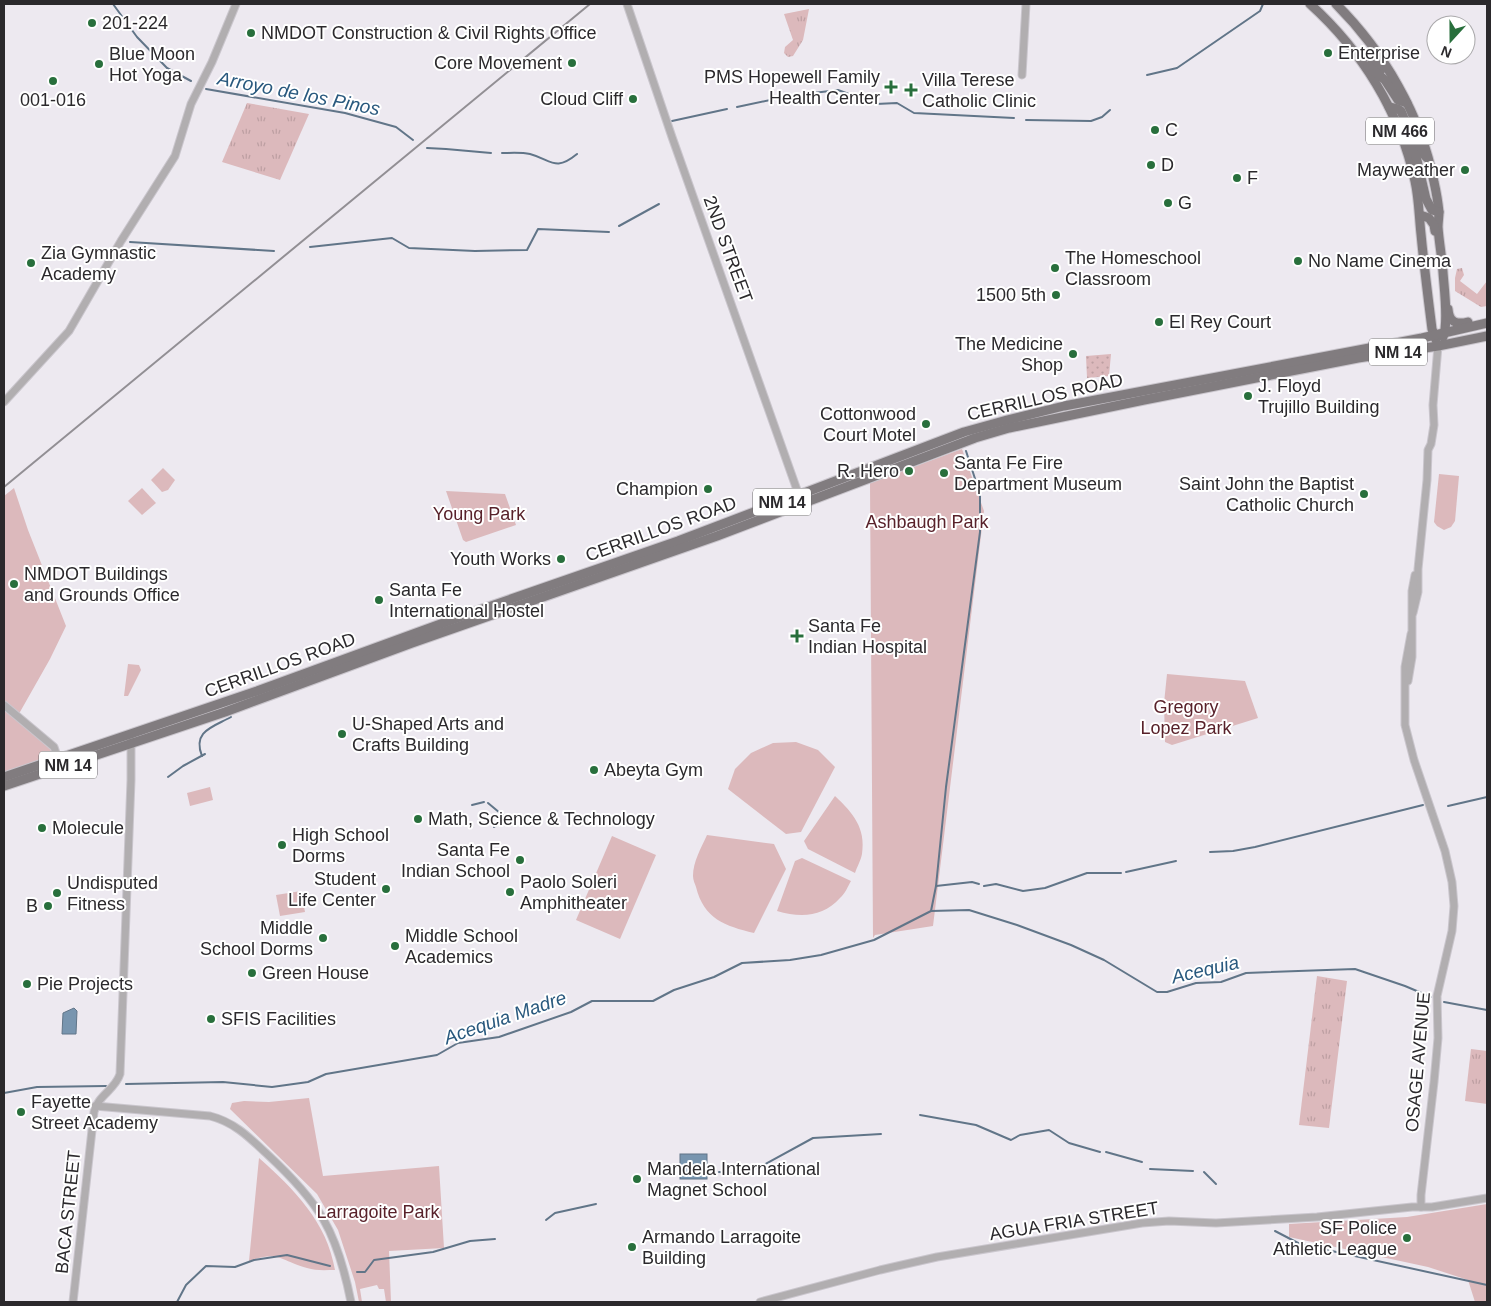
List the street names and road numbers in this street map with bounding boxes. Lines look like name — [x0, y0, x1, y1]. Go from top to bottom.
road number: NM 466 — [1366, 118, 1434, 144]
street label: 2ND STREET — [699, 193, 757, 305]
road number: NM 14 — [1369, 338, 1427, 366]
street label: CERRILLOS ROAD — [965, 369, 1125, 425]
road number: NM 14 — [753, 488, 811, 516]
street label: CERRILLOS ROAD — [583, 492, 739, 566]
street label: CERRILLOS ROAD — [202, 628, 358, 702]
road number: NM 14 — [39, 752, 97, 778]
street label: OSAGE AVENUE — [1402, 991, 1434, 1133]
street label: BACA STREET — [52, 1149, 84, 1275]
street label: AGUA FRIA STREET — [988, 1198, 1160, 1244]

